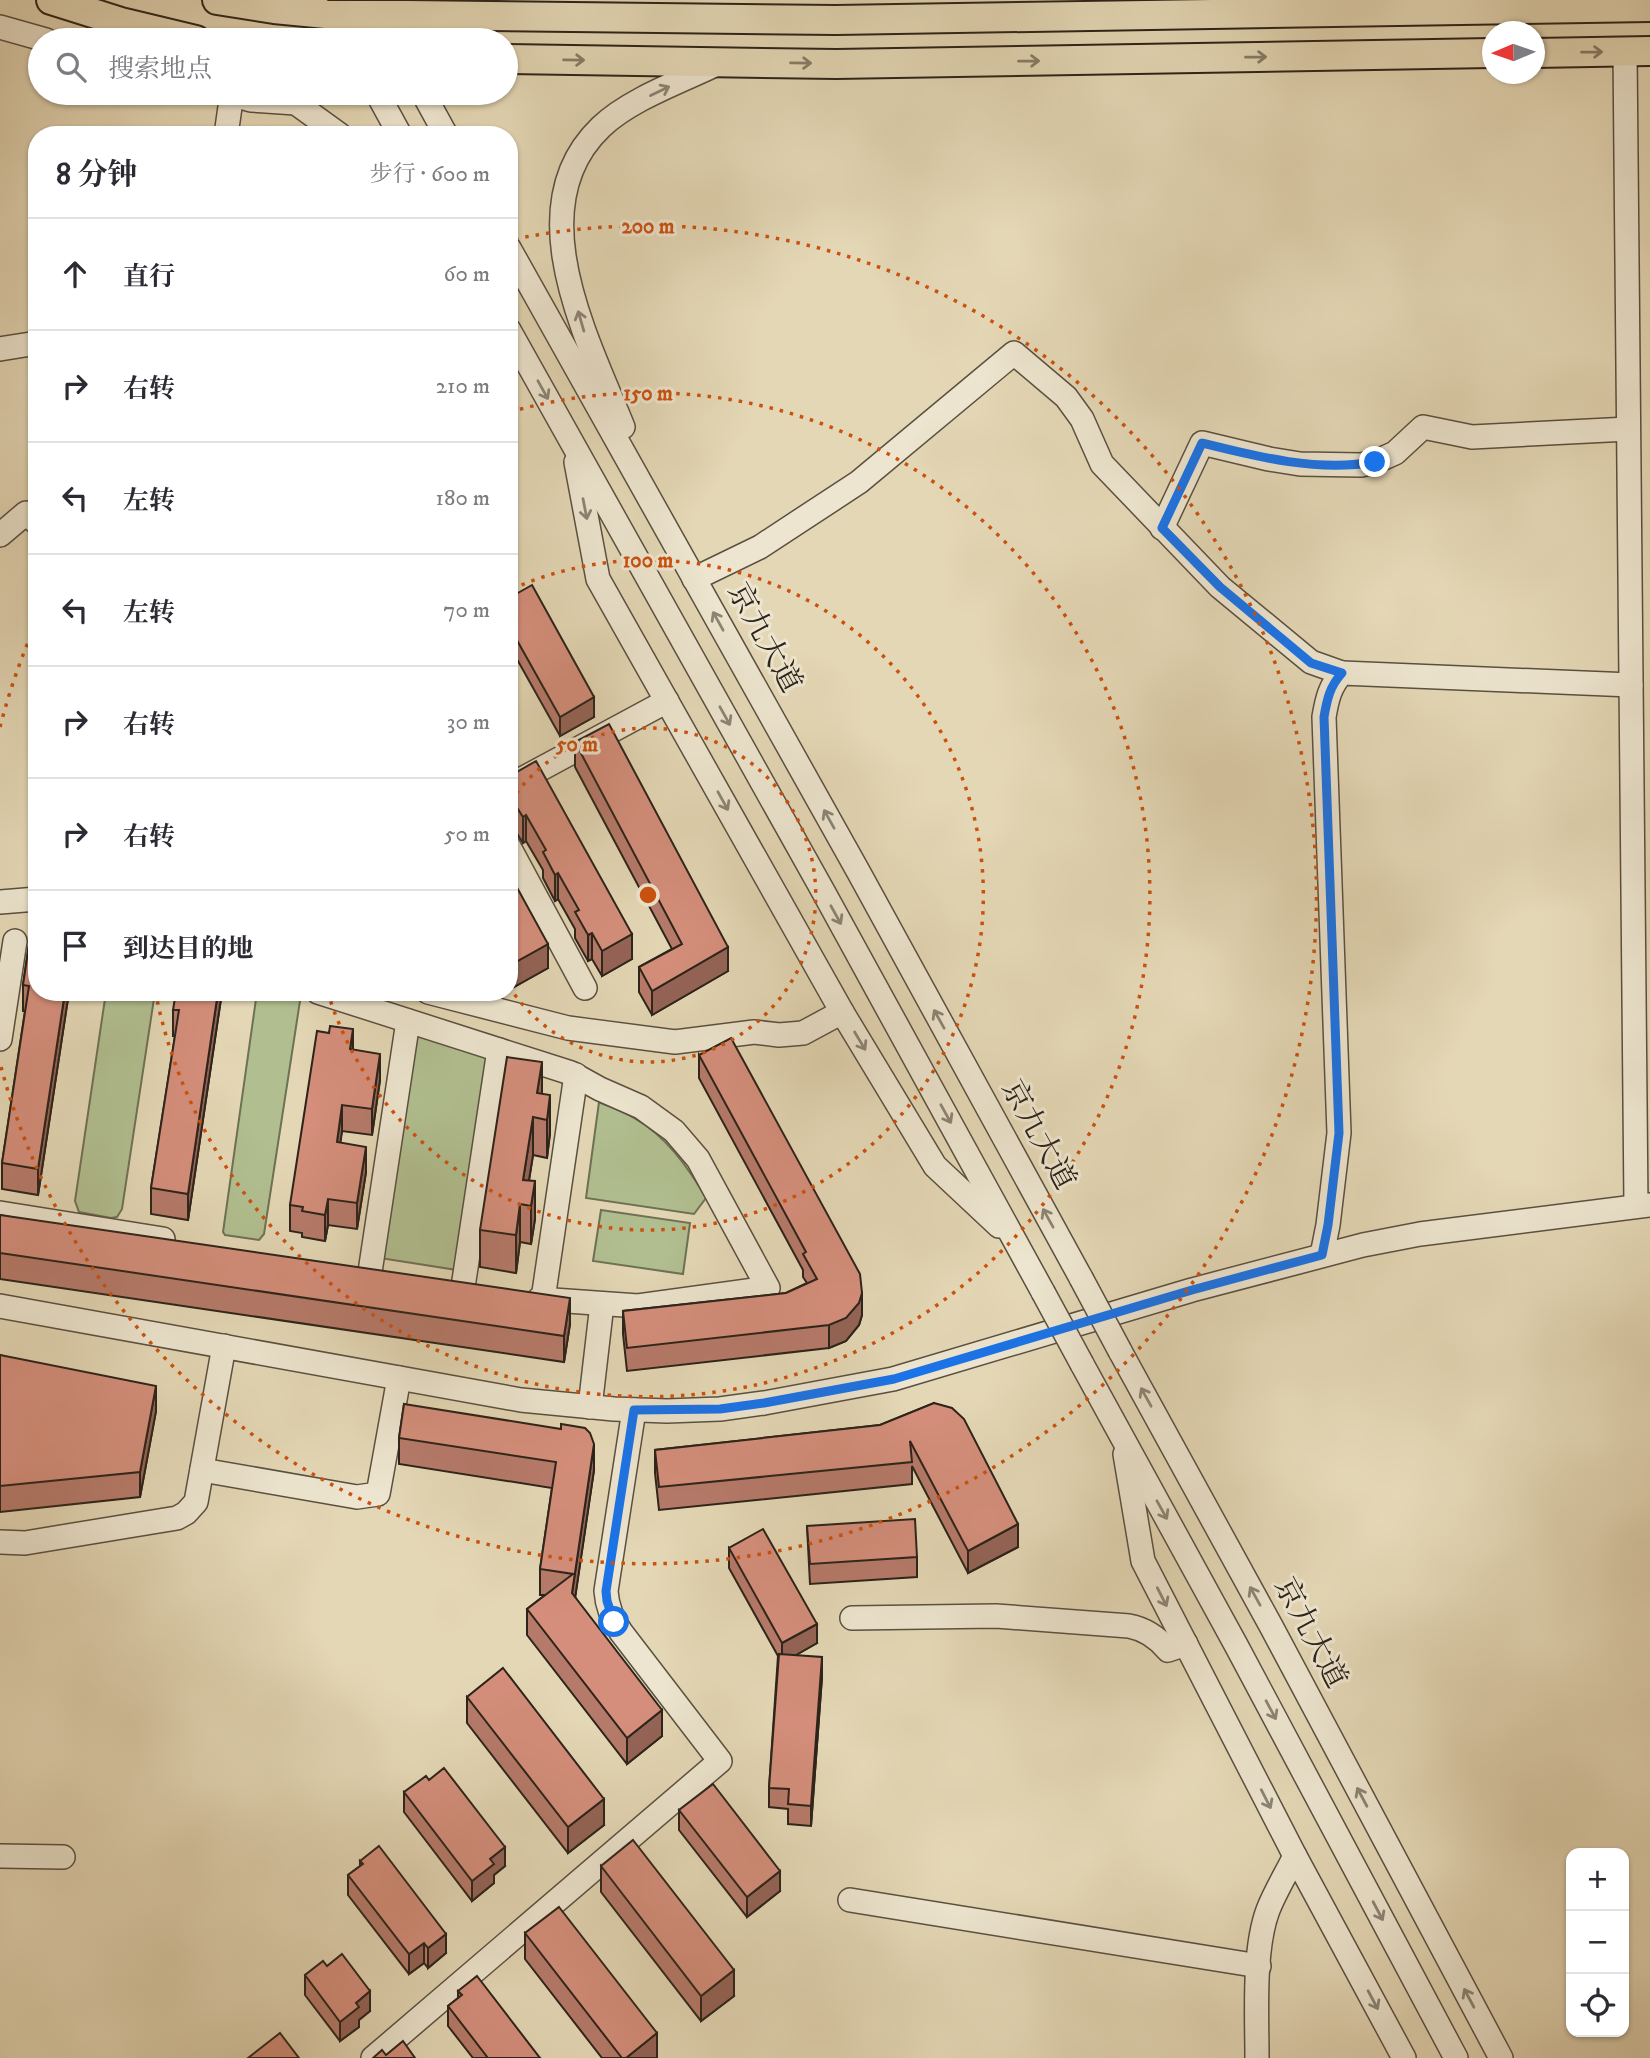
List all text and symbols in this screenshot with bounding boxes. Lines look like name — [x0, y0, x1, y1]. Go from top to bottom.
north arrow — [1482, 21, 1545, 84]
search box — [28, 28, 518, 105]
one-way arrow — [1580, 45, 1603, 59]
icon: search — [52, 48, 90, 86]
one-way arrow — [1245, 50, 1268, 64]
text: 搜索地点 — [108, 53, 212, 86]
one-way arrow — [562, 53, 585, 67]
one-way arrow — [1017, 54, 1040, 68]
one-way arrow — [790, 56, 813, 70]
one-way arrow — [649, 84, 670, 98]
text: 8 分钟 — [56, 157, 137, 194]
text: 步行 · 600 m — [370, 160, 490, 189]
text: 200 m — [621, 214, 675, 240]
icon: ahead — [56, 255, 94, 293]
text: 60 m — [443, 260, 490, 289]
text: 直行 — [123, 261, 175, 294]
one-way arrow — [574, 310, 587, 332]
icon: right — [56, 367, 94, 405]
text: 210 m — [436, 372, 490, 401]
text: 右转 — [123, 373, 175, 406]
one-way arrow — [536, 379, 550, 399]
text: 150 m — [623, 381, 673, 407]
route end — [1359, 446, 1390, 477]
icon: left — [56, 479, 94, 517]
text: 180 m — [435, 484, 490, 513]
text: 左转 — [123, 485, 175, 518]
one-way arrow — [578, 497, 592, 520]
text: 100 m — [623, 548, 673, 574]
street label: 京九大道 — [719, 577, 809, 699]
icon: left — [56, 591, 94, 629]
text: 70 m — [443, 596, 490, 625]
text: 左转 — [123, 597, 175, 630]
one-way arrow — [711, 611, 724, 632]
icon: right — [56, 703, 94, 741]
one-way arrow — [718, 706, 732, 726]
text: 30 m — [447, 708, 490, 737]
text: 右转 — [123, 709, 175, 742]
text: 50 m — [555, 732, 598, 758]
one-way arrow — [716, 790, 730, 810]
one-way arrow — [822, 810, 836, 830]
icon: right — [56, 815, 94, 853]
text: 50 m — [444, 820, 490, 849]
text: 右转 — [123, 821, 175, 854]
centre of rings — [636, 883, 660, 907]
one-way arrow — [830, 904, 843, 925]
icon: arrive — [56, 927, 94, 965]
text: 到达目的地 — [123, 933, 253, 966]
one-way arrow — [932, 1009, 946, 1029]
one-way arrow — [853, 1031, 867, 1051]
street label: 京九大道 — [993, 1074, 1083, 1196]
one-way arrow — [939, 1104, 953, 1124]
one-way arrow — [1041, 1208, 1054, 1229]
one-way arrow — [1139, 1387, 1152, 1408]
one-way arrow — [1156, 1499, 1169, 1520]
street label: 京九大道 — [1265, 1571, 1355, 1695]
one-way arrow — [1155, 1586, 1169, 1607]
one-way arrow — [1248, 1587, 1262, 1607]
route start — [598, 1606, 629, 1637]
one-way arrow — [1264, 1699, 1278, 1720]
one-way arrow — [1355, 1787, 1368, 1808]
one-way arrow — [1259, 1789, 1273, 1809]
map controls — [1566, 1848, 1629, 2037]
button: + — [1566, 1848, 1629, 1911]
one-way arrow — [1371, 1900, 1385, 1921]
button: − — [1566, 1911, 1629, 1974]
button: locate — [1566, 1974, 1629, 2037]
one-way arrow — [1462, 1988, 1475, 2009]
one-way arrow — [1366, 1990, 1380, 2010]

